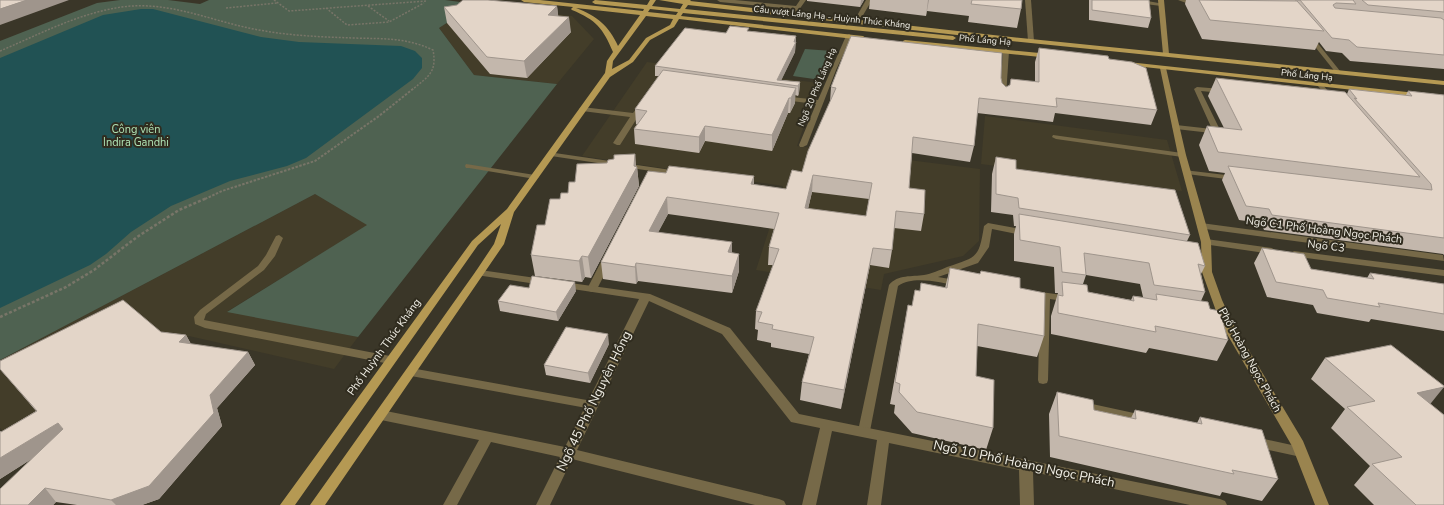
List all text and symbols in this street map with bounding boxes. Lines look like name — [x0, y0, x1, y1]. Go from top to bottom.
street label: Cầu vượt Láng Hạ - Huỳnh Thúc Kháng — [753, 3, 911, 31]
street label: Phố Láng Hạ — [959, 32, 1012, 48]
street label: Ngõ 20 Phố Láng Hạ — [795, 46, 839, 128]
street label: Phố Láng Hạ — [1280, 66, 1334, 84]
park label: Công viên Indira Gandhi — [103, 122, 169, 150]
street label: Ngõ C1 Phố Hoàng Ngọc Phách — [1245, 213, 1403, 247]
street label: Ngõ C3 — [1306, 236, 1346, 256]
street label: Phố Huỳnh Thúc Kháng — [344, 296, 424, 398]
street label: Phố Hoàng Ngọc Phách — [1215, 305, 1285, 415]
street label: Ngõ 45 Phố Nguyên Hồng — [552, 328, 636, 474]
street label: Ngõ 10 Phố Hoàng Ngọc Phách — [932, 436, 1116, 492]

